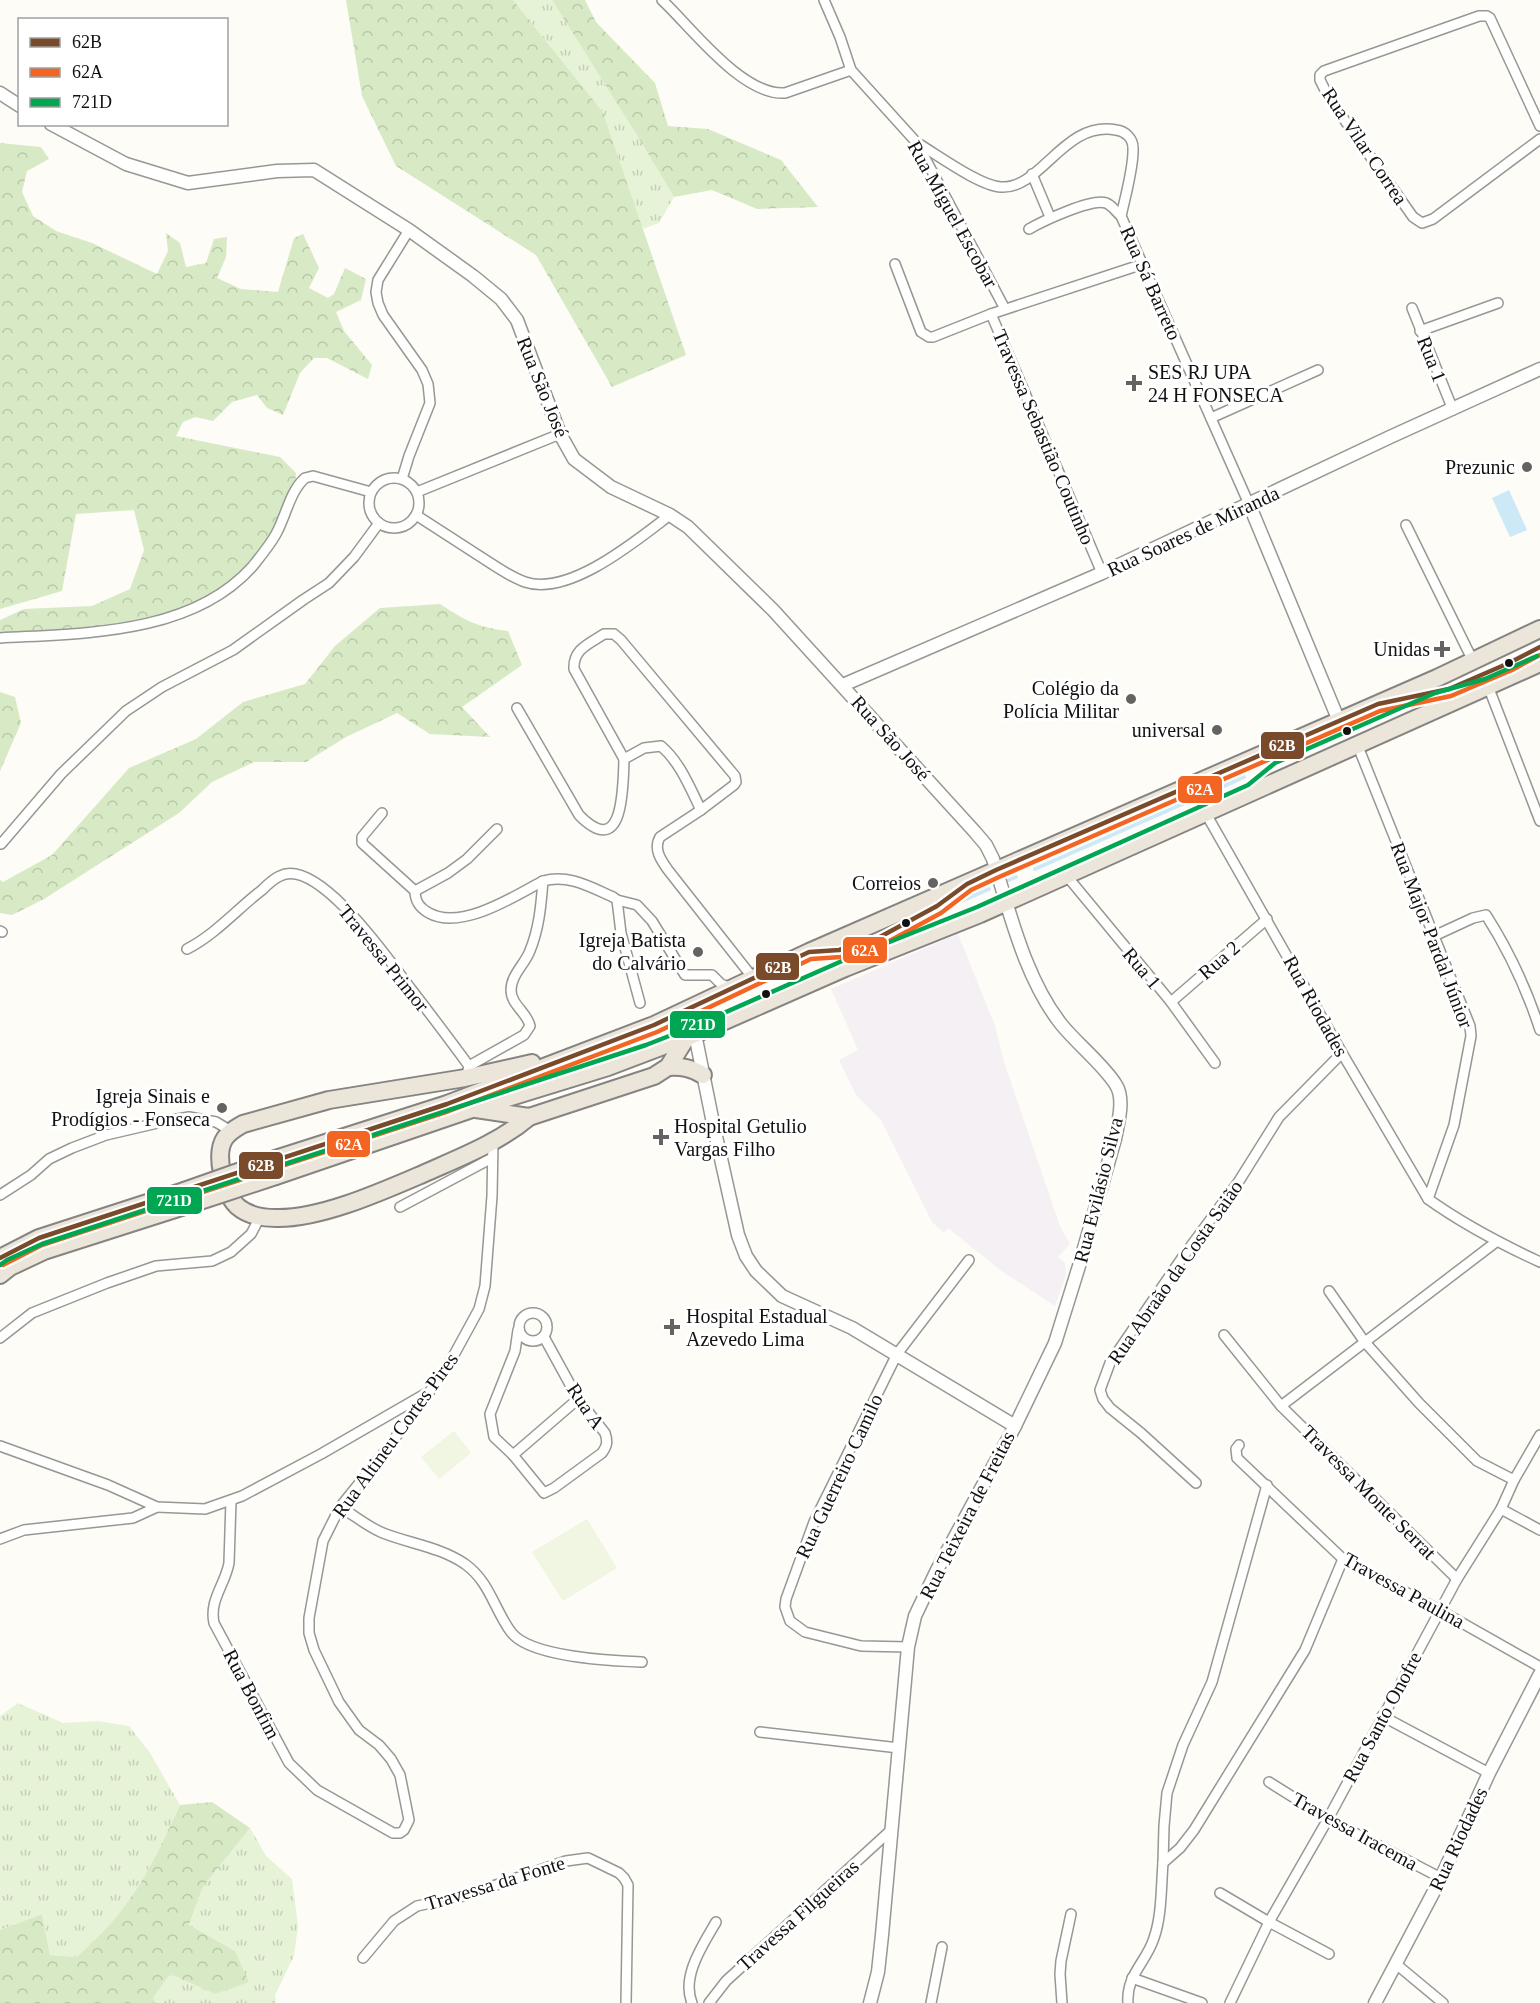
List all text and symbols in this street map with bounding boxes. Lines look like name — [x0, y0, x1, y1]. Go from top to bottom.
legend — [18, 18, 228, 126]
text: 62B — [72, 32, 102, 52]
text: 62A — [72, 62, 103, 82]
street label: Rua Vilar Correa — [1318, 83, 1412, 209]
text: 721D — [72, 92, 112, 112]
street label: Rua Miguel Escobar — [903, 137, 1003, 292]
street label: Rua Sá Barreto — [1116, 223, 1186, 343]
street label: Travessa Sebastião Coutinho — [989, 326, 1099, 548]
street label: Rua São José — [513, 333, 573, 441]
street label: Rua 1 — [1413, 333, 1451, 385]
place label: SES RJ UPA 24 H FONSECA — [1148, 361, 1284, 406]
marker: SES RJ UPA 24 H FONSECA — [1125, 374, 1143, 392]
place label: Prezunic — [1445, 456, 1515, 478]
marker: Prezunic — [1520, 460, 1534, 474]
street label: Rua Soares de Miranda — [1104, 481, 1283, 581]
place label: Unidas — [1373, 638, 1430, 660]
marker: Unidas — [1435, 642, 1449, 656]
unlabelled marker — [1503, 657, 1515, 669]
place label: Colégio da Polícia Militar — [1003, 677, 1119, 722]
street label: Rua São José — [847, 691, 935, 785]
marker: Colégio da Polícia Militar — [1124, 692, 1138, 706]
place label: universal — [1132, 719, 1205, 741]
marker: universal — [1210, 723, 1224, 737]
unlabelled marker — [1341, 725, 1353, 737]
line badge: 62B — [1260, 731, 1305, 760]
text: 62B — [1269, 737, 1296, 754]
line badge: 62A — [1177, 775, 1223, 804]
text: 62A — [1186, 781, 1214, 798]
street label: Rua Major Pardal Júnior — [1385, 839, 1478, 1032]
place label: Correios — [852, 872, 921, 894]
marker: Correios — [926, 876, 940, 890]
street label: Travessa Primor — [334, 900, 434, 1016]
unlabelled marker — [900, 917, 912, 929]
place label: Igreja Batista do Calvário — [579, 929, 686, 974]
line badge: 62A — [842, 936, 888, 964]
street label: Rua 2 — [1194, 936, 1244, 984]
text: 62A — [851, 942, 879, 959]
street label: Rua 1 — [1118, 943, 1166, 993]
marker: Igreja Batista do Calvário — [691, 945, 705, 959]
line badge: 62B — [755, 952, 800, 981]
street label: Rua Riodades — [1279, 952, 1353, 1060]
text: 62B — [765, 959, 792, 976]
unlabelled marker — [760, 988, 772, 1000]
line badge: 721D — [669, 1010, 726, 1039]
text: 721D — [680, 1016, 716, 1033]
place label: Igreja Sinais e Prodígios - Fonseca — [51, 1085, 210, 1131]
marker: Igreja Sinais e Prodígios - Fonseca — [215, 1101, 229, 1115]
place label: Hospital Getulio Vargas Filho — [674, 1115, 807, 1161]
street label: Rua Evilásio Silva — [1069, 1115, 1127, 1265]
marker: Hospital Getulio Vargas Filho — [652, 1128, 670, 1146]
line badge: 62A — [326, 1130, 371, 1158]
text: 62A — [335, 1136, 363, 1153]
line badge: 62B — [238, 1151, 284, 1180]
text: 62B — [248, 1157, 275, 1174]
street label: Rua Abraão da Costa Saião — [1103, 1176, 1247, 1368]
line badge: 721D — [146, 1186, 203, 1215]
text: 721D — [156, 1192, 192, 1209]
place label: Hospital Estadual Azevedo Lima — [686, 1305, 828, 1350]
marker: Hospital Estadual Azevedo Lima — [663, 1318, 681, 1336]
street label: Rua Altineu Cortes Pires — [328, 1348, 462, 1522]
street label: Rua A — [563, 1379, 610, 1434]
street label: Rua Guerreiro Camilo — [791, 1390, 887, 1562]
street label: Travessa Monte Serrat — [1297, 1420, 1441, 1564]
street label: Rua Teixeira de Freitas — [915, 1427, 1019, 1603]
street label: Travessa Paulina — [1339, 1548, 1469, 1632]
street label: Rua Bonfim — [219, 1645, 285, 1743]
street label: Rua Santo Onofre — [1338, 1648, 1426, 1786]
street label: Rua Riodades — [1424, 1784, 1492, 1894]
street label: Travessa Iracema — [1289, 1787, 1422, 1875]
street label: Travessa da Fonte — [423, 1851, 568, 1915]
street label: Travessa Filgueiras — [733, 1855, 864, 1976]

